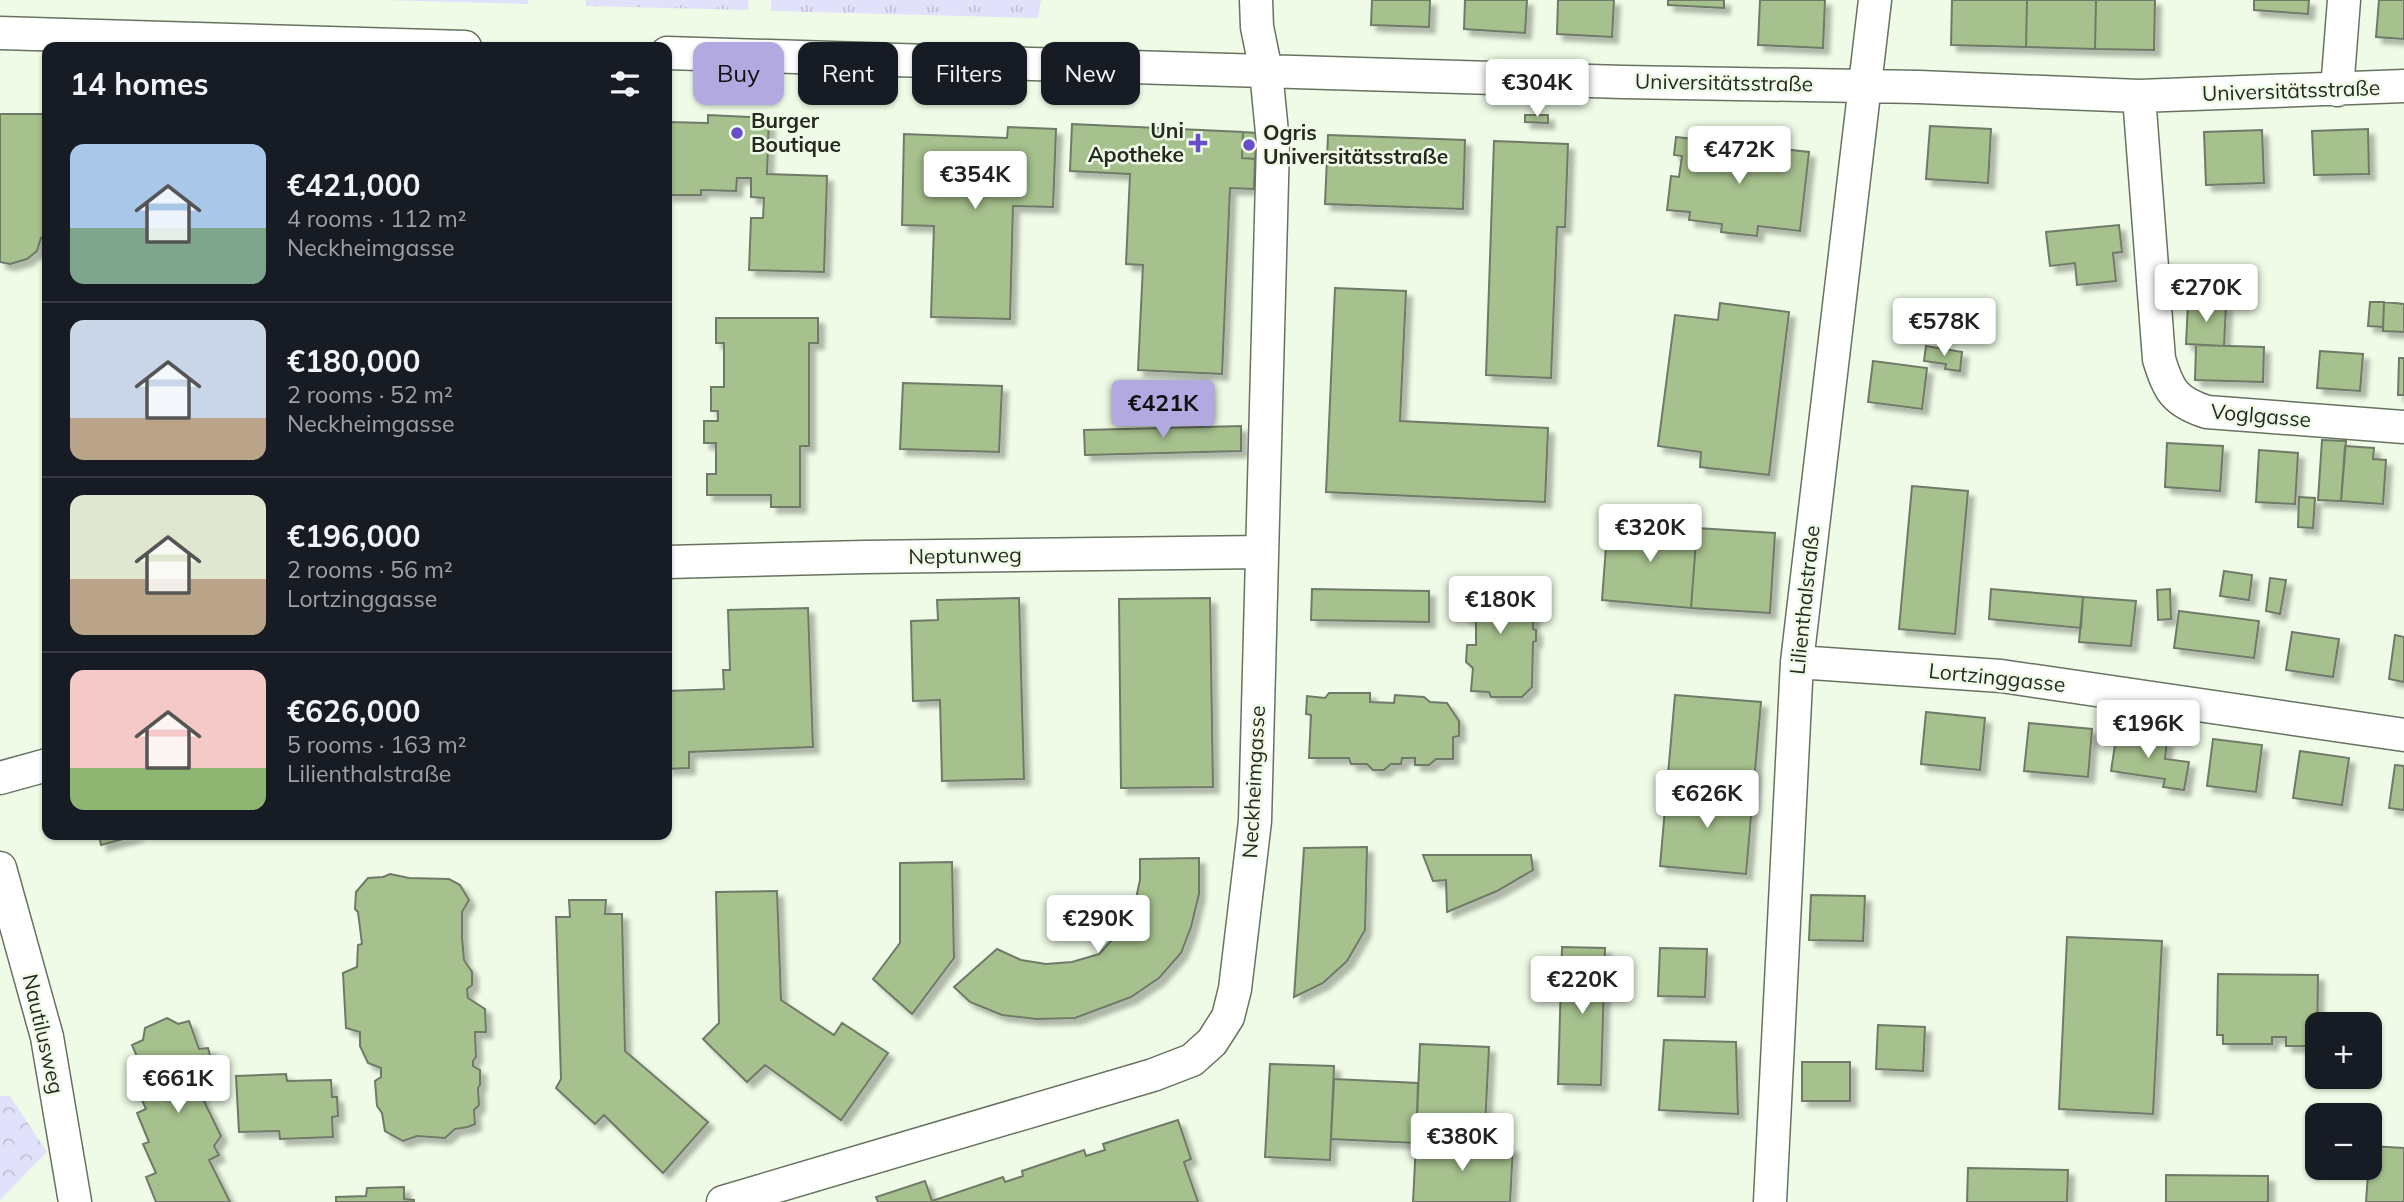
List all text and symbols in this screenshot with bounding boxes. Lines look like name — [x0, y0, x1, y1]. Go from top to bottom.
chip: Buy — [693, 42, 784, 105]
chip: Rent — [798, 42, 898, 105]
chip: Filters — [912, 42, 1027, 105]
chip: New — [1041, 42, 1140, 105]
pin: €304K — [1488, 60, 1586, 119]
text: 14 homes — [70, 65, 209, 103]
icon: filters — [606, 65, 644, 103]
text: €304K — [1502, 67, 1572, 96]
street label: Universitätsstraße — [1635, 67, 1813, 97]
street label: Universitätsstraße — [2201, 74, 2380, 106]
place label: Burger Boutique — [751, 107, 841, 157]
place label: Uni Apotheke — [1088, 117, 1184, 167]
place label: Ogris Universitätsstraße — [1263, 119, 1448, 169]
marker: Burger Boutique — [729, 125, 745, 141]
pin: €472K — [1690, 127, 1788, 186]
text: €472K — [1704, 134, 1774, 163]
marker: Uni Apotheke — [1190, 135, 1206, 151]
marker: Ogris Universitätsstraße — [1241, 137, 1257, 153]
pin: €354K — [926, 152, 1024, 211]
text: €354K — [940, 159, 1010, 188]
text: €421,000 — [287, 166, 420, 204]
icon: home — [126, 172, 210, 256]
text: 4 rooms · 112 m² — [287, 204, 467, 233]
text: Neckheimgasse — [287, 233, 455, 262]
pin: €270K — [2157, 264, 2255, 324]
text: €270K — [2171, 272, 2241, 301]
pin: €578K — [1895, 298, 1993, 358]
text: €578K — [1909, 306, 1979, 335]
text: €180,000 — [287, 342, 420, 380]
icon: home — [126, 348, 210, 432]
text: 2 rooms · 52 m² — [287, 380, 453, 409]
pin: €421K — [1114, 380, 1212, 440]
text: €421K — [1128, 388, 1198, 417]
street label: Voglgasse — [2210, 398, 2312, 432]
text: Neckheimgasse — [287, 409, 455, 438]
pin: €320K — [1601, 504, 1699, 564]
text: €320K — [1615, 512, 1685, 541]
text: €196,000 — [287, 517, 420, 555]
icon: home — [126, 523, 210, 607]
street label: Lilienthalstraße — [1783, 524, 1825, 676]
street label: Neptunweg — [908, 541, 1022, 569]
text: 2 rooms · 56 m² — [287, 555, 453, 584]
pin: €180K — [1451, 576, 1549, 636]
text: Lortzinggasse — [287, 584, 437, 613]
text: €180K — [1465, 584, 1535, 613]
street label: Lortzinggasse — [1927, 657, 2067, 697]
text: €626,000 — [287, 692, 420, 730]
icon: home — [126, 698, 210, 782]
pin: €196K — [2099, 700, 2197, 760]
street label: Neckheimgasse — [1236, 705, 1270, 859]
text: €196K — [2113, 708, 2183, 737]
text: 5 rooms · 163 m² — [287, 730, 467, 759]
text: Lilienthalstraße — [287, 759, 451, 788]
pin: €626K — [1658, 770, 1756, 830]
text: €626K — [1672, 778, 1742, 807]
pin: €290K — [1049, 895, 1147, 955]
text: €290K — [1063, 903, 1133, 932]
pin: €220K — [1533, 956, 1631, 1016]
text: €220K — [1547, 964, 1617, 993]
street label: Nautilusweg — [18, 971, 70, 1096]
map controls — [2305, 1012, 2382, 1180]
button: + — [2305, 1012, 2382, 1089]
pin: €661K — [129, 1056, 227, 1115]
text: €661K — [143, 1063, 213, 1092]
button: − — [2305, 1103, 2382, 1180]
pin: €380K — [1413, 1114, 1511, 1173]
text: €380K — [1427, 1121, 1497, 1150]

